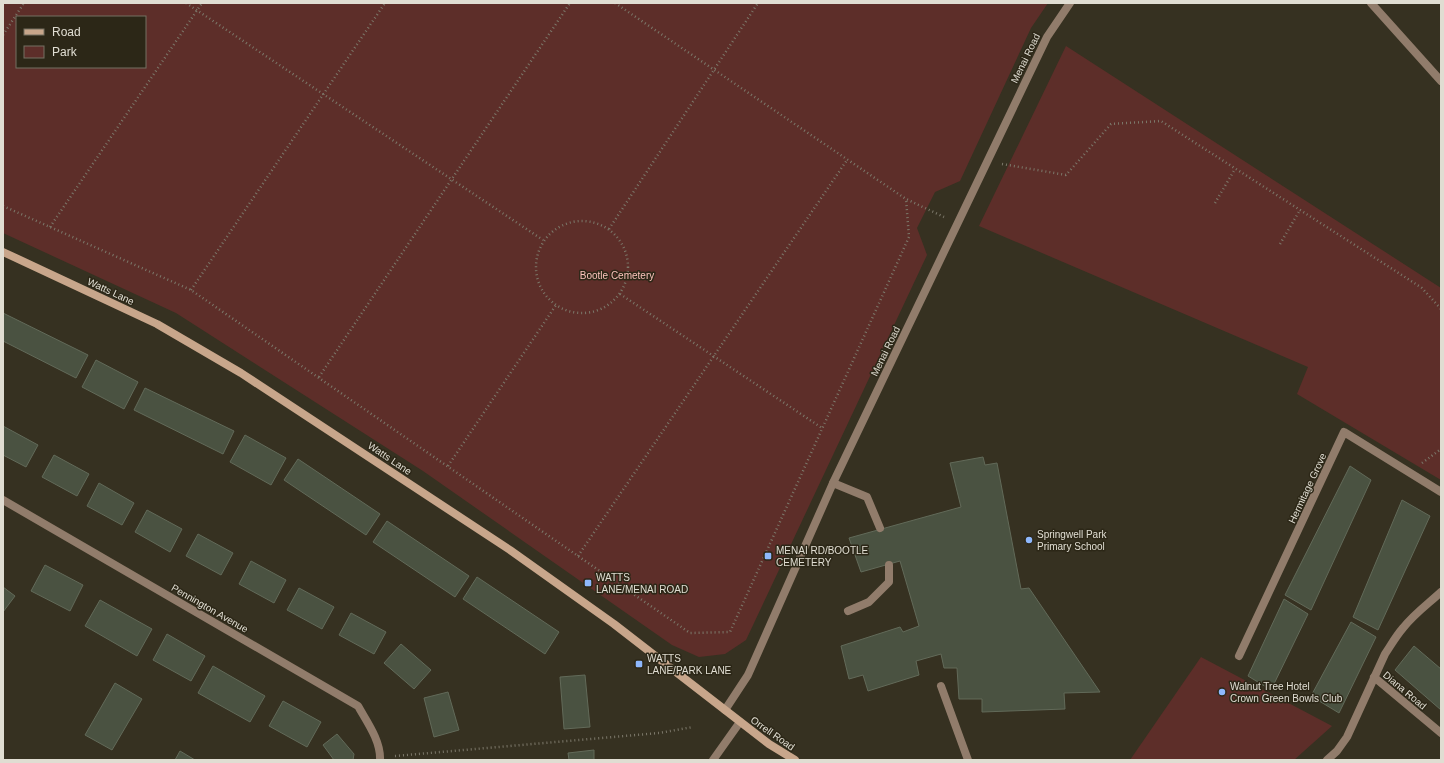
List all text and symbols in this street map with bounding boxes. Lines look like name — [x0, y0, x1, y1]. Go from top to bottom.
legend — [16, 16, 146, 68]
text: Road — [52, 25, 81, 39]
street label: Menai Road — [1009, 32, 1042, 85]
text: Park — [52, 45, 78, 59]
park label: Bootle Cemetery — [580, 270, 654, 281]
street label: Watts Lane — [86, 276, 136, 307]
street label: Menai Road — [869, 325, 902, 378]
street label: Watts Lane — [366, 440, 414, 477]
street label: Hermitage Grove — [1286, 451, 1329, 525]
place label: Springwell Park Primary School — [1037, 529, 1107, 552]
marker: Springwell Park Primary School — [1024, 535, 1034, 545]
place label: MENAI RD/BOOTLE CEMETERY — [776, 545, 869, 568]
marker: MENAI RD/BOOTLE CEMETERY — [763, 551, 773, 561]
place label: WATTS LANE/MENAI ROAD — [596, 572, 688, 595]
marker: WATTS LANE/MENAI ROAD — [583, 578, 593, 588]
street label: Pennington Avenue — [170, 582, 250, 635]
place label: WATTS LANE/PARK LANE — [647, 653, 732, 676]
marker: WATTS LANE/PARK LANE — [634, 659, 644, 669]
street label: Diana Road — [1381, 669, 1428, 712]
place label: Walnut Tree Hotel Crown Green Bowls Club — [1230, 681, 1343, 704]
marker: Walnut Tree Hotel Crown Green Bowls Club — [1217, 687, 1227, 697]
street label: Orrell Road — [749, 714, 797, 753]

